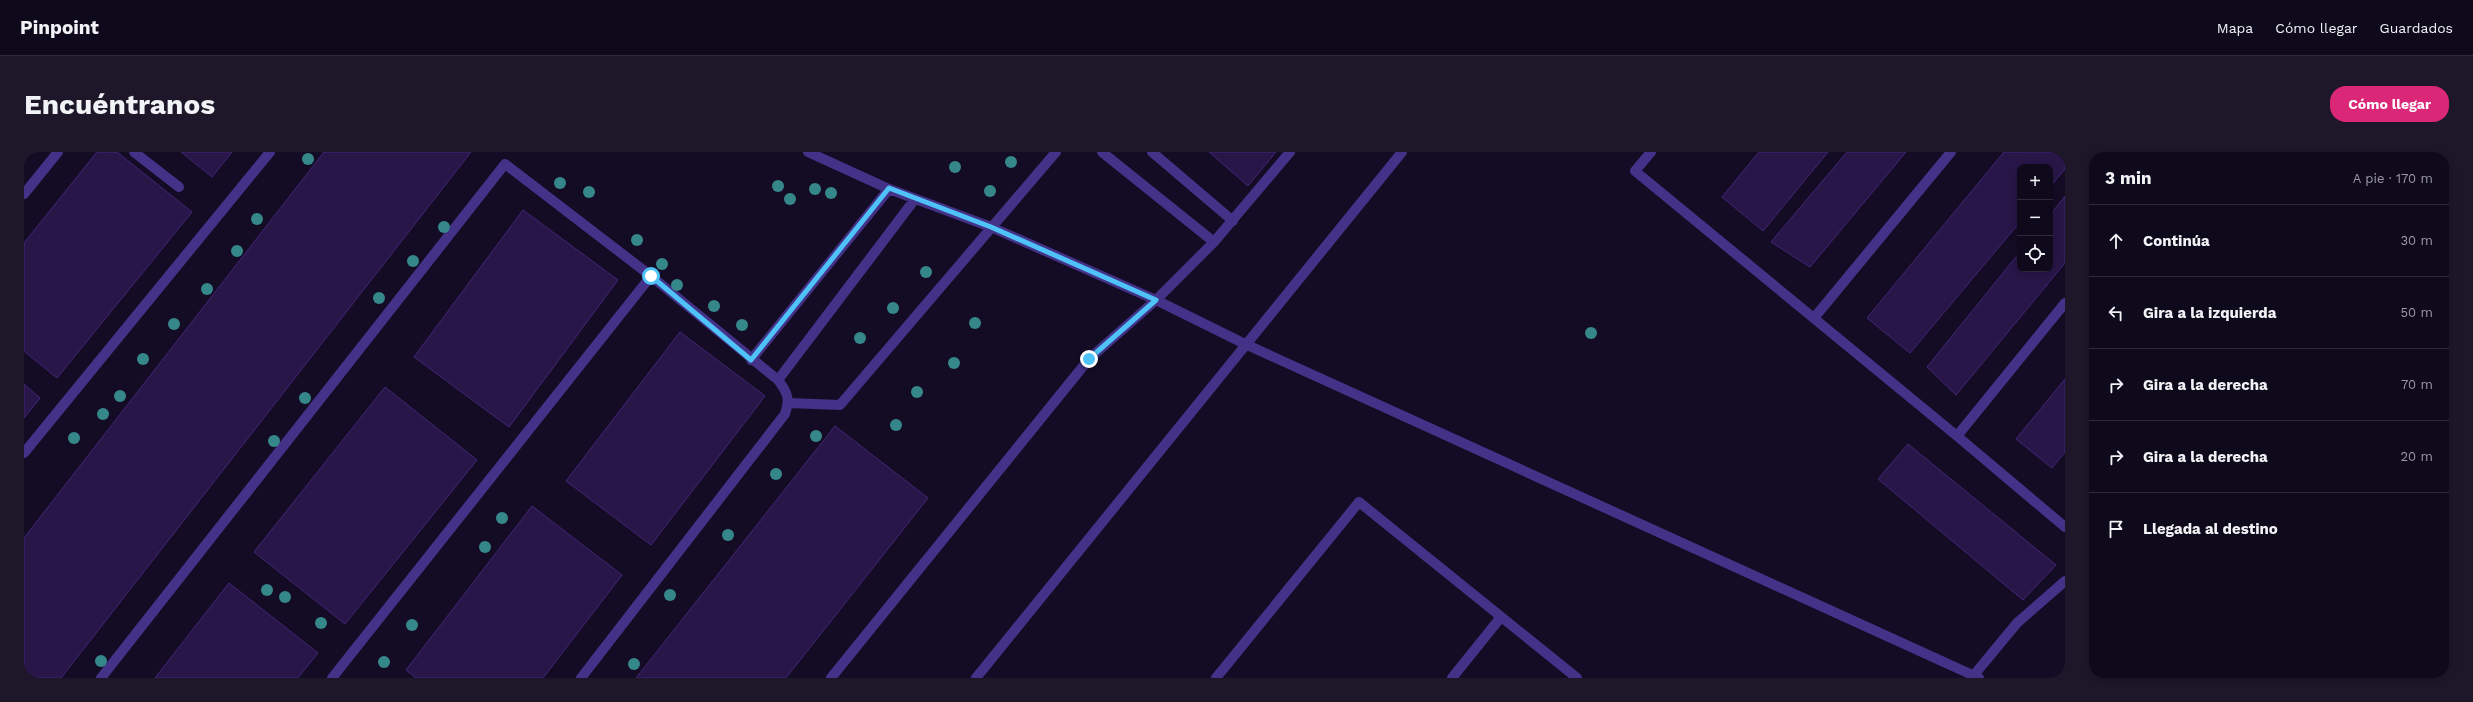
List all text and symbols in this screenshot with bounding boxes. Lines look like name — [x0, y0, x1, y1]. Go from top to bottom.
text: Pinpoint — [20, 16, 99, 39]
text: Mapa — [2217, 20, 2253, 36]
text: Cómo llegar — [2275, 20, 2358, 36]
text: Guardados — [2380, 20, 2453, 36]
button: Cómo llegar — [2330, 86, 2449, 122]
text: Encuéntranos — [24, 88, 215, 121]
map controls — [2017, 164, 2053, 272]
button: + — [2017, 164, 2053, 200]
text: 3 min — [2105, 168, 2151, 188]
text: A pie · 170 m — [2353, 171, 2433, 186]
button: − — [2017, 200, 2053, 236]
icon: ahead — [2105, 230, 2127, 252]
text: Continúa — [2143, 232, 2210, 250]
text: 30 m — [2401, 233, 2433, 248]
button: locate — [2017, 236, 2053, 272]
route start — [642, 267, 660, 285]
icon: left — [2105, 302, 2127, 324]
text: Gira a la izquierda — [2143, 304, 2276, 322]
text: 50 m — [2401, 305, 2433, 320]
route end — [1080, 350, 1098, 368]
icon: right — [2105, 374, 2127, 396]
text: Gira a la derecha — [2143, 376, 2268, 394]
text: 70 m — [2401, 377, 2433, 392]
icon: right — [2105, 446, 2127, 468]
text: Gira a la derecha — [2143, 448, 2268, 466]
text: 20 m — [2401, 449, 2433, 464]
icon: arrive — [2105, 518, 2127, 540]
text: Llegada al destino — [2143, 520, 2278, 538]

